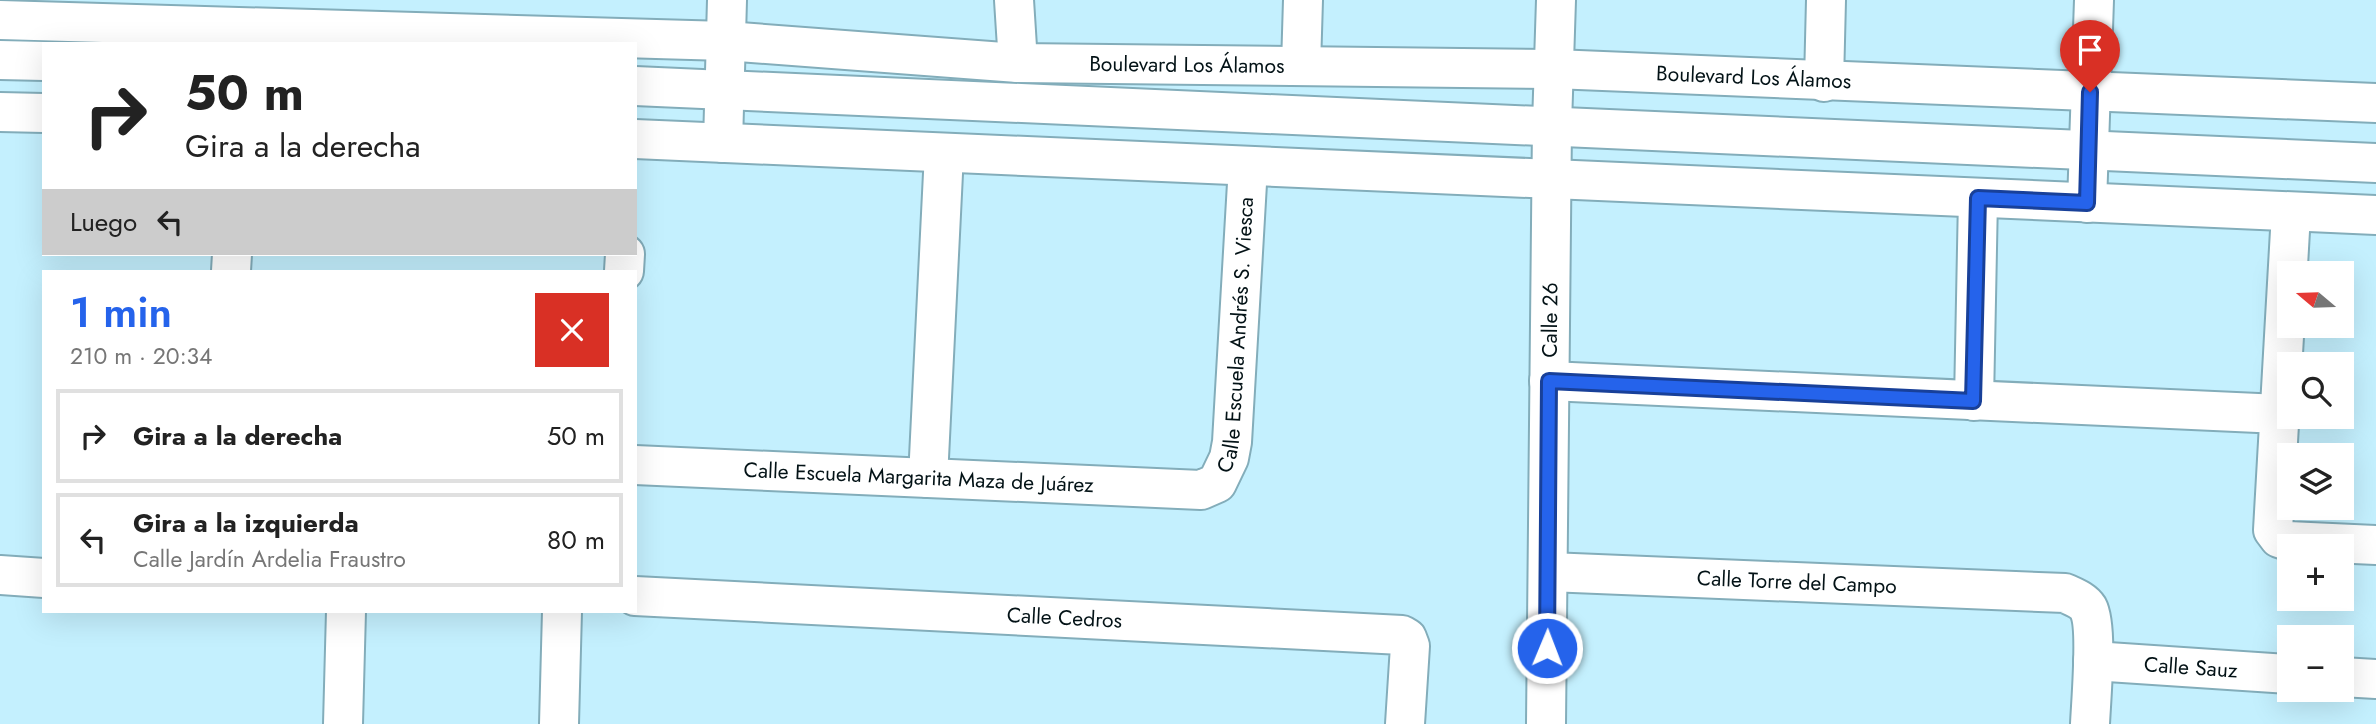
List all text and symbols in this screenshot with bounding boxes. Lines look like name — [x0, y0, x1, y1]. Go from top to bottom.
pin — [2060, 20, 2120, 92]
icon: arrive — [2071, 31, 2109, 69]
street label: Boulevard Los Álamos — [1089, 49, 1285, 81]
text: 50 m — [185, 58, 304, 128]
street label: Boulevard Los Álamos — [1655, 58, 1852, 96]
icon: right — [70, 70, 161, 161]
text: Gira a la derecha — [185, 123, 421, 169]
street label: Calle Escuela Andrés S. Viesca — [1209, 196, 1261, 478]
text: Luego — [70, 203, 137, 241]
icon: left — [151, 203, 189, 241]
north arrow — [2277, 261, 2354, 338]
map controls — [2277, 261, 2354, 702]
text: 1 min — [70, 282, 172, 343]
street label: Calle 26 — [1535, 282, 1565, 358]
button: close — [535, 293, 609, 367]
text: 210 m · 20:34 — [70, 339, 213, 373]
button: search — [2277, 352, 2354, 429]
icon: right — [74, 417, 112, 455]
text: Gira a la derecha — [133, 417, 342, 455]
text: 50 m — [547, 417, 605, 455]
button: layers — [2277, 443, 2354, 520]
street label: Calle Escuela Margarita Maza de Juárez — [743, 455, 1095, 500]
text: Gira a la izquierda — [133, 504, 359, 542]
icon: left — [74, 521, 112, 559]
text: 80 m — [547, 521, 605, 559]
button: + — [2277, 534, 2354, 611]
text: Calle Jardín Ardelia Fraustro — [133, 542, 406, 576]
street label: Calle Torre del Campo — [1696, 563, 1897, 601]
street label: Calle Cedros — [1006, 600, 1123, 636]
position arrow — [1510, 611, 1584, 685]
button: − — [2277, 625, 2354, 702]
street label: Calle Sauz — [2143, 649, 2239, 686]

